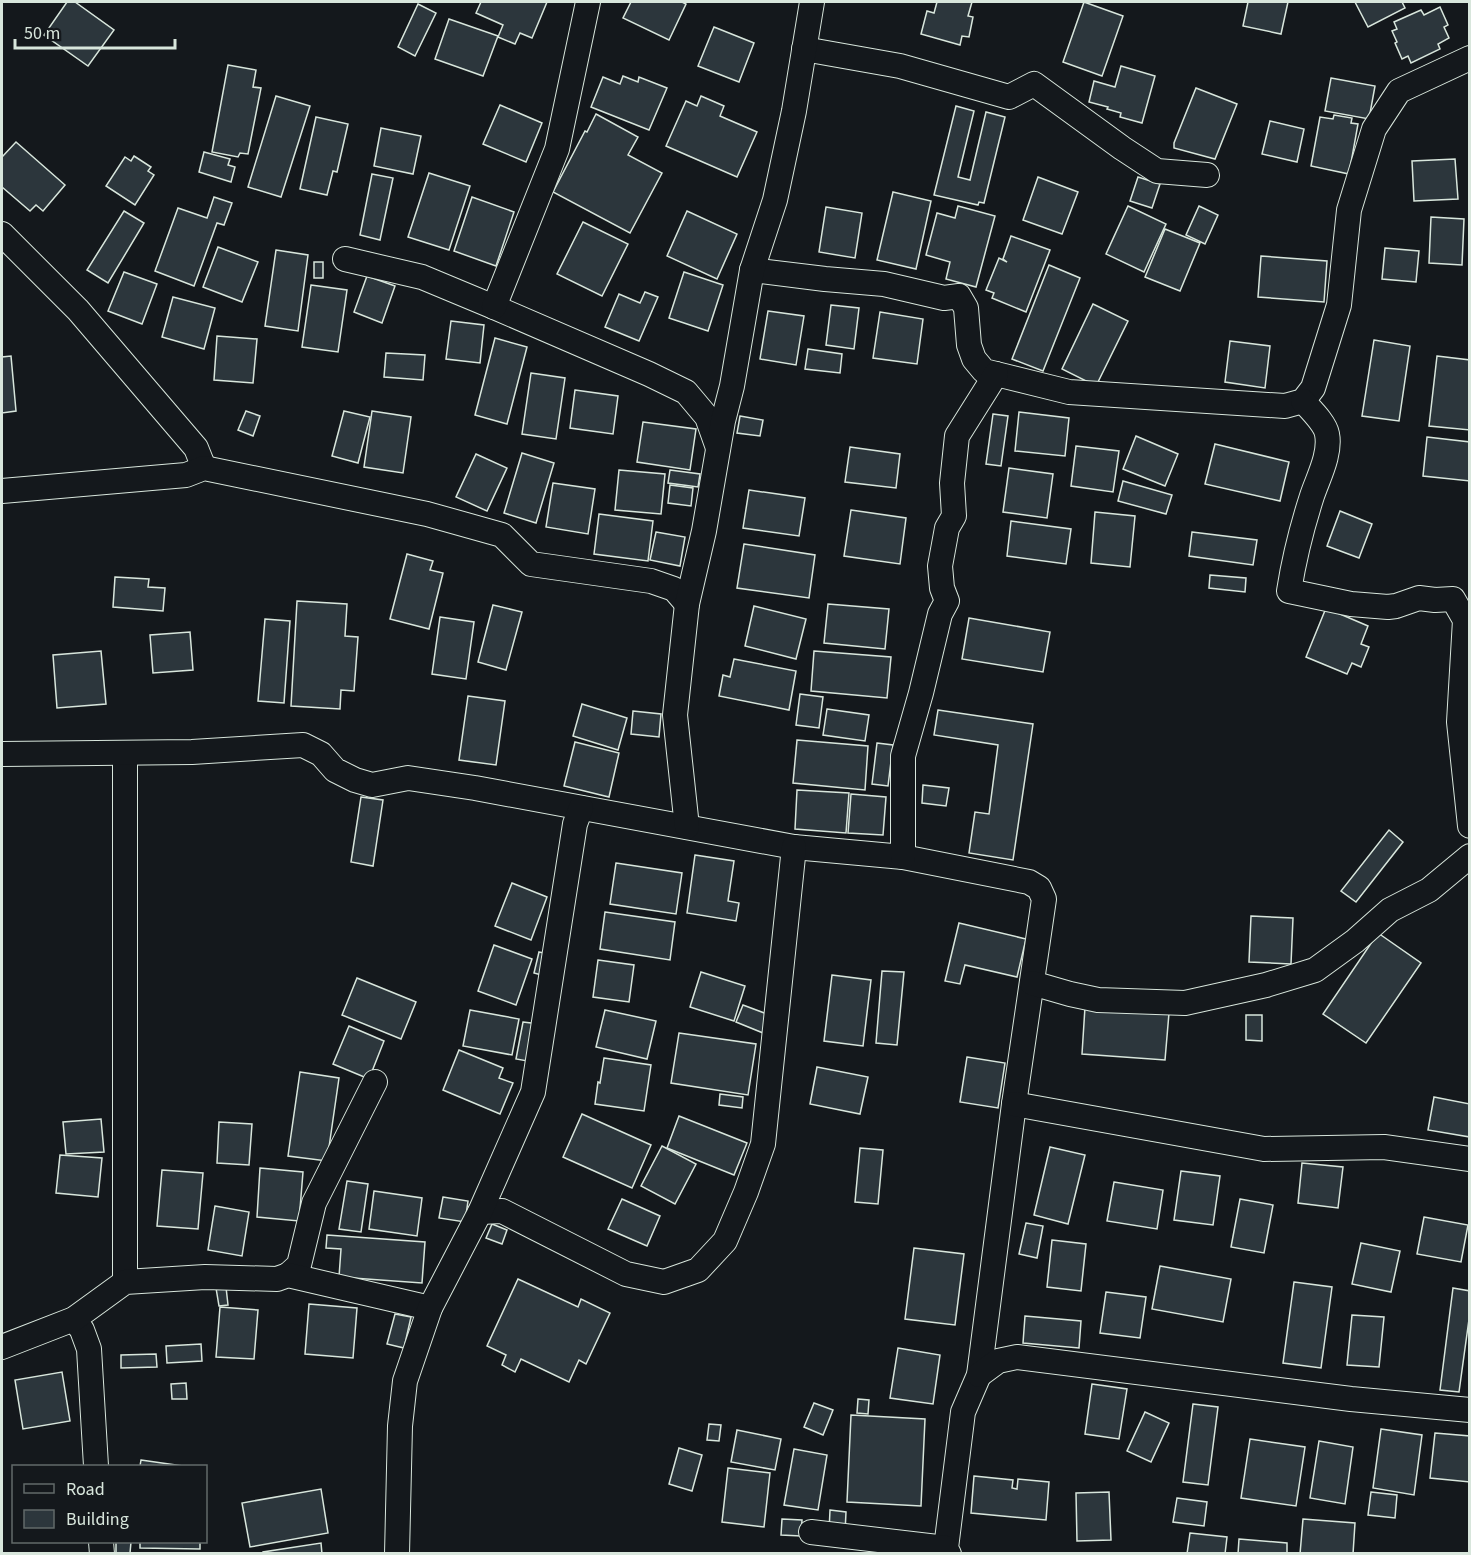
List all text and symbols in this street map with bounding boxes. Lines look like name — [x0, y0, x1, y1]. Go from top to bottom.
scale bar — [15, 12, 176, 50]
text: 50 m — [24, 21, 60, 46]
legend — [12, 1465, 207, 1543]
text: Road — [66, 1477, 105, 1502]
text: Building — [66, 1507, 129, 1532]

